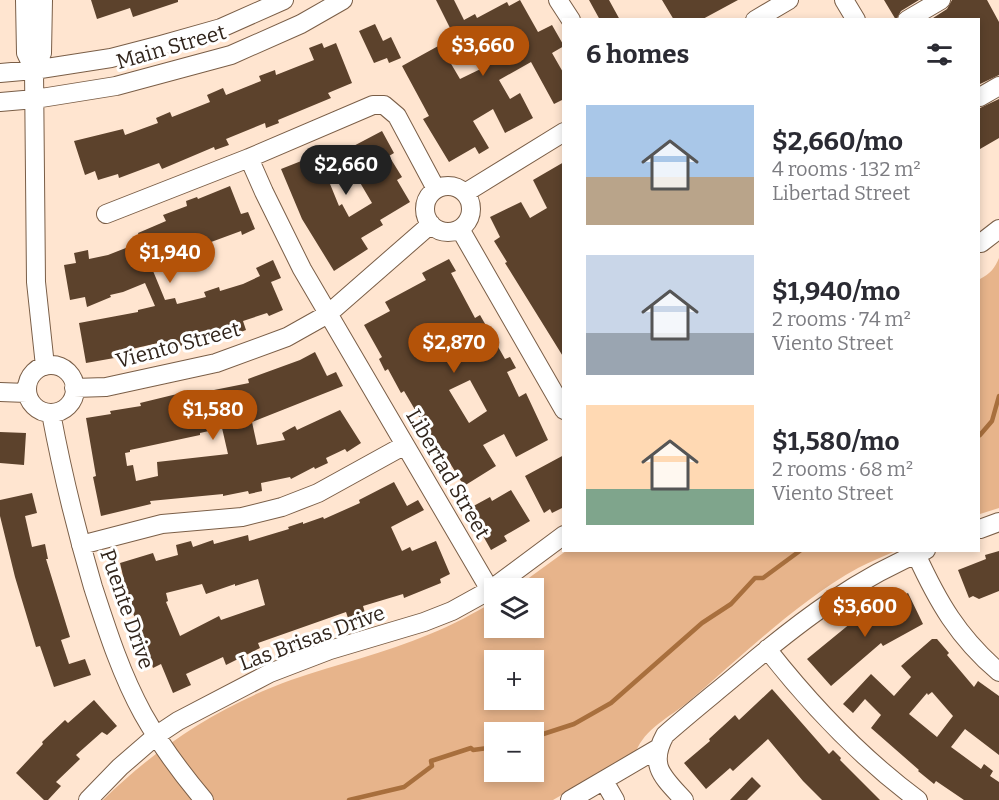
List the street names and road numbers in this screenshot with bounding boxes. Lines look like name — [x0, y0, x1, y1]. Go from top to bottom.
street label: Main Street — [113, 19, 229, 75]
street label: Viento Street — [113, 316, 243, 374]
street label: Libertad Street — [400, 405, 496, 544]
street label: Puente Drive — [94, 546, 160, 672]
street label: Las Brisas Drive — [236, 600, 388, 676]

